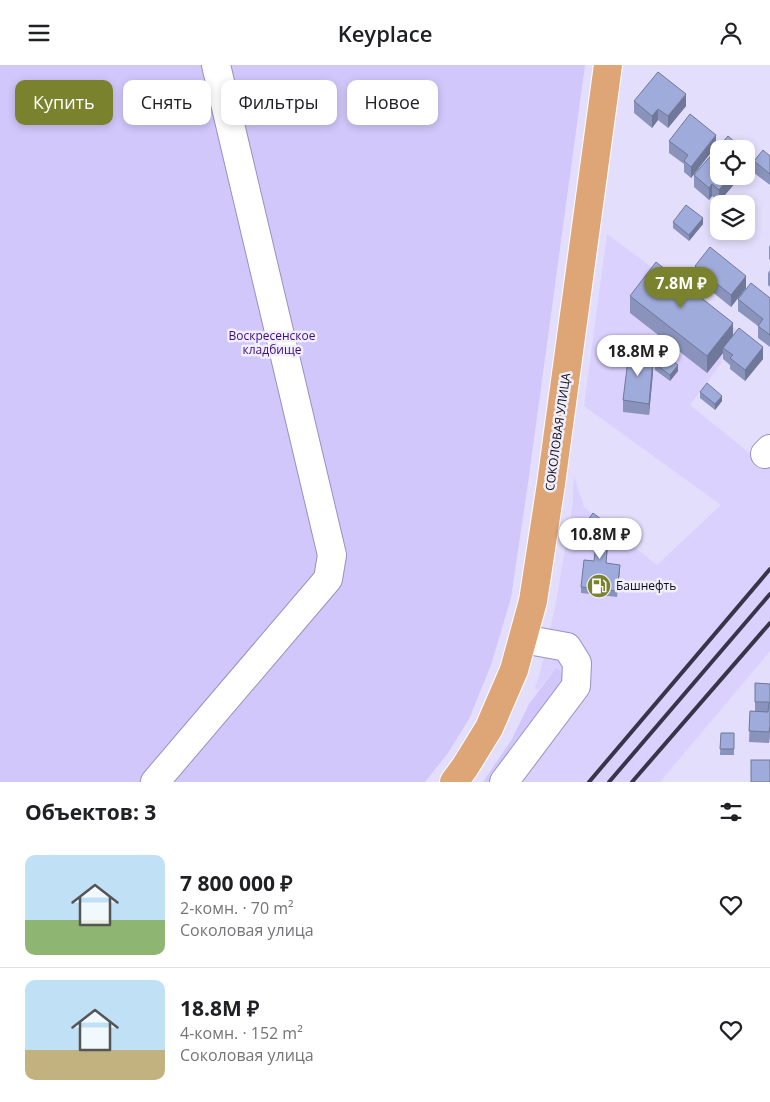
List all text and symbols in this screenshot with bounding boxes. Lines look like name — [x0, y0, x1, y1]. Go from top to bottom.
text: Keyplace — [338, 18, 432, 48]
icon: menu — [25, 19, 53, 47]
icon: person — [717, 19, 745, 47]
chip: Купить — [15, 80, 113, 125]
chip: Снять — [123, 80, 211, 125]
chip: Фильтры — [221, 80, 337, 125]
chip: Новое — [347, 80, 438, 125]
map controls — [710, 140, 755, 240]
button: locate — [710, 140, 755, 185]
button: layers — [710, 195, 755, 240]
pin: 7.8M ₽ — [640, 267, 722, 309]
text: 7.8M ₽ — [655, 272, 707, 294]
park label: Воскресенское кладбище — [229, 327, 316, 358]
pin: 18.8M ₽ — [592, 335, 684, 377]
text: 18.8M ₽ — [608, 340, 668, 362]
street label: СОКОЛОВАЯ УЛИЦА — [541, 372, 574, 492]
pin: 10.8M ₽ — [554, 517, 646, 560]
text: 10.8M ₽ — [570, 523, 630, 545]
fuel station icon: Башнефть — [586, 573, 612, 599]
place label: Башнефть — [616, 577, 676, 594]
text: Объектов: 3 — [25, 798, 156, 826]
icon: filters — [717, 798, 745, 826]
text: 7 800 000 ₽ — [180, 869, 293, 897]
icon: home — [65, 875, 125, 935]
icon: heart — [717, 891, 745, 919]
text: 2-комн. · 70 m² — [180, 897, 294, 919]
text: Соколовая улица — [180, 919, 314, 941]
text: 18.8M ₽ — [180, 994, 260, 1022]
icon: home — [65, 1000, 125, 1060]
icon: heart — [717, 1016, 745, 1044]
text: 4-комн. · 152 m² — [180, 1022, 303, 1044]
text: Соколовая улица — [180, 1044, 314, 1066]

